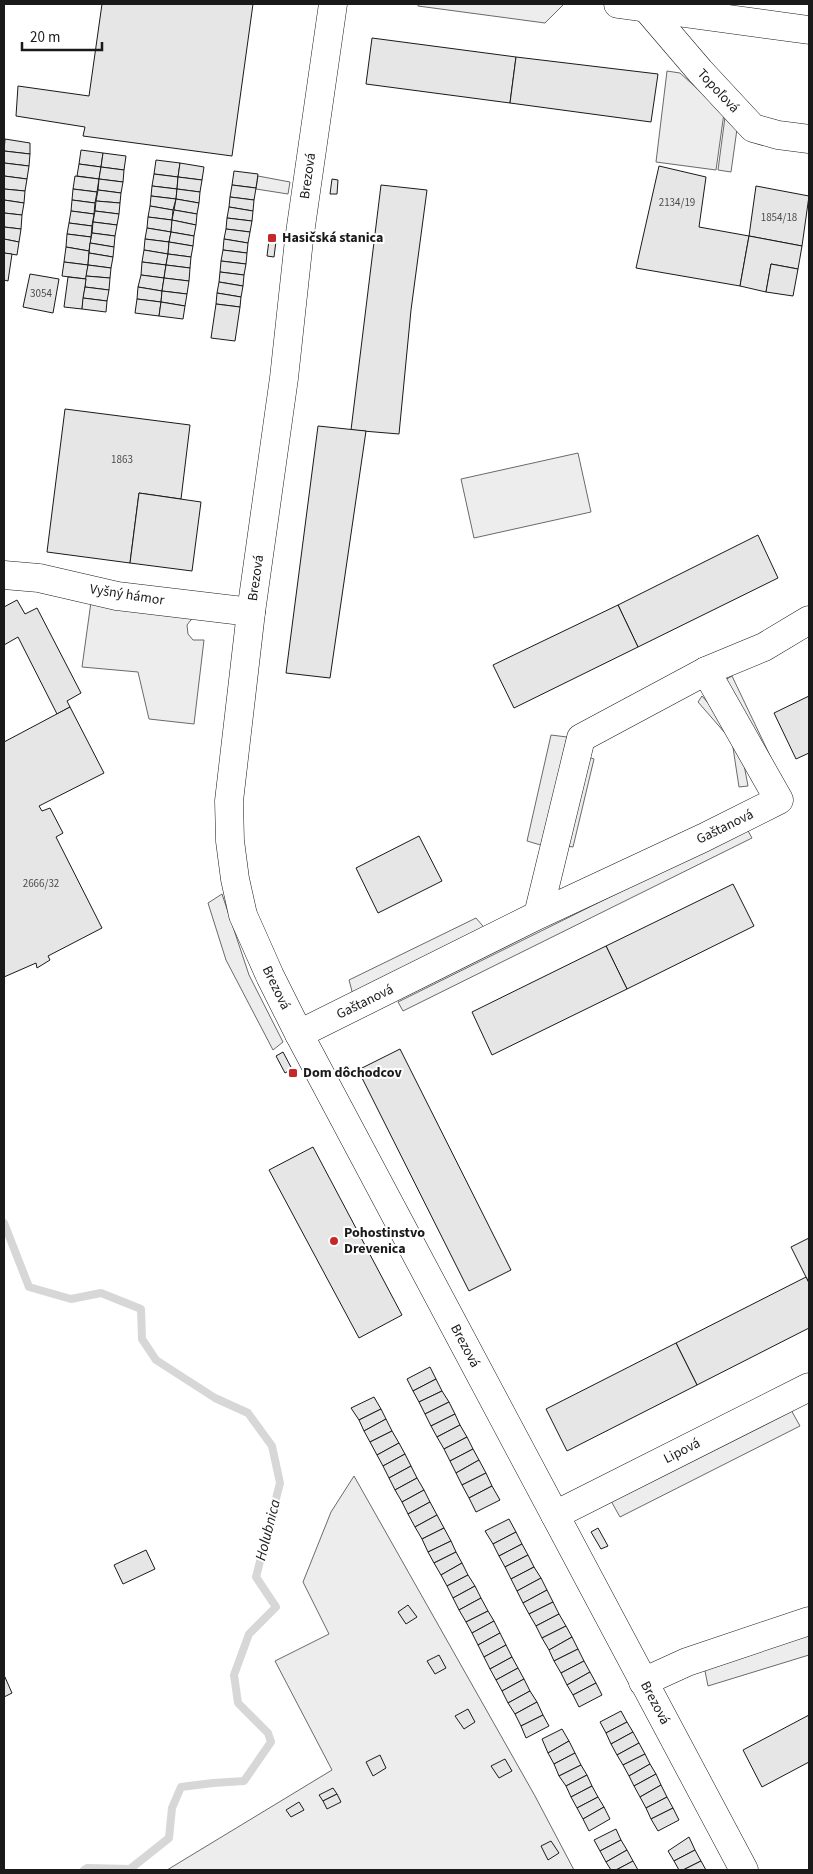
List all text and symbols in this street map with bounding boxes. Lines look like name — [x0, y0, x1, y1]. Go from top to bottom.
scale bar — [22, 20, 102, 52]
text: 20 m — [30, 27, 60, 48]
street label: Topoľová — [692, 64, 744, 118]
street label: Brezová — [295, 152, 321, 200]
house number: 2134/19 — [659, 195, 695, 210]
house number: 1854/18 — [761, 210, 798, 225]
place label: Hasičská stanica — [282, 228, 383, 248]
marker: Hasičská stanica — [266, 232, 278, 244]
house number: 3054 — [30, 286, 52, 301]
house number: 1863 — [111, 452, 133, 467]
street label: Brezová — [243, 554, 269, 602]
street label: Vyšný hámor — [88, 579, 166, 611]
street label: Gaštanová — [693, 805, 757, 849]
house number: 2666/32 — [23, 876, 59, 891]
street label: Brezová — [257, 963, 295, 1013]
street label: Gaštanová — [333, 980, 397, 1024]
place label: Dom dôchodcov — [303, 1063, 402, 1083]
marker: Dom dôchodcov — [287, 1067, 299, 1079]
place label: Pohostinstvo Drevenica — [344, 1223, 425, 1259]
marker: Pohostinstvo Drevenica — [328, 1235, 340, 1247]
street label: Brezová — [445, 1321, 485, 1371]
street label: Lipová — [660, 1433, 704, 1469]
water label: Holubnica — [250, 1497, 286, 1563]
street label: Brezová — [635, 1678, 675, 1728]

